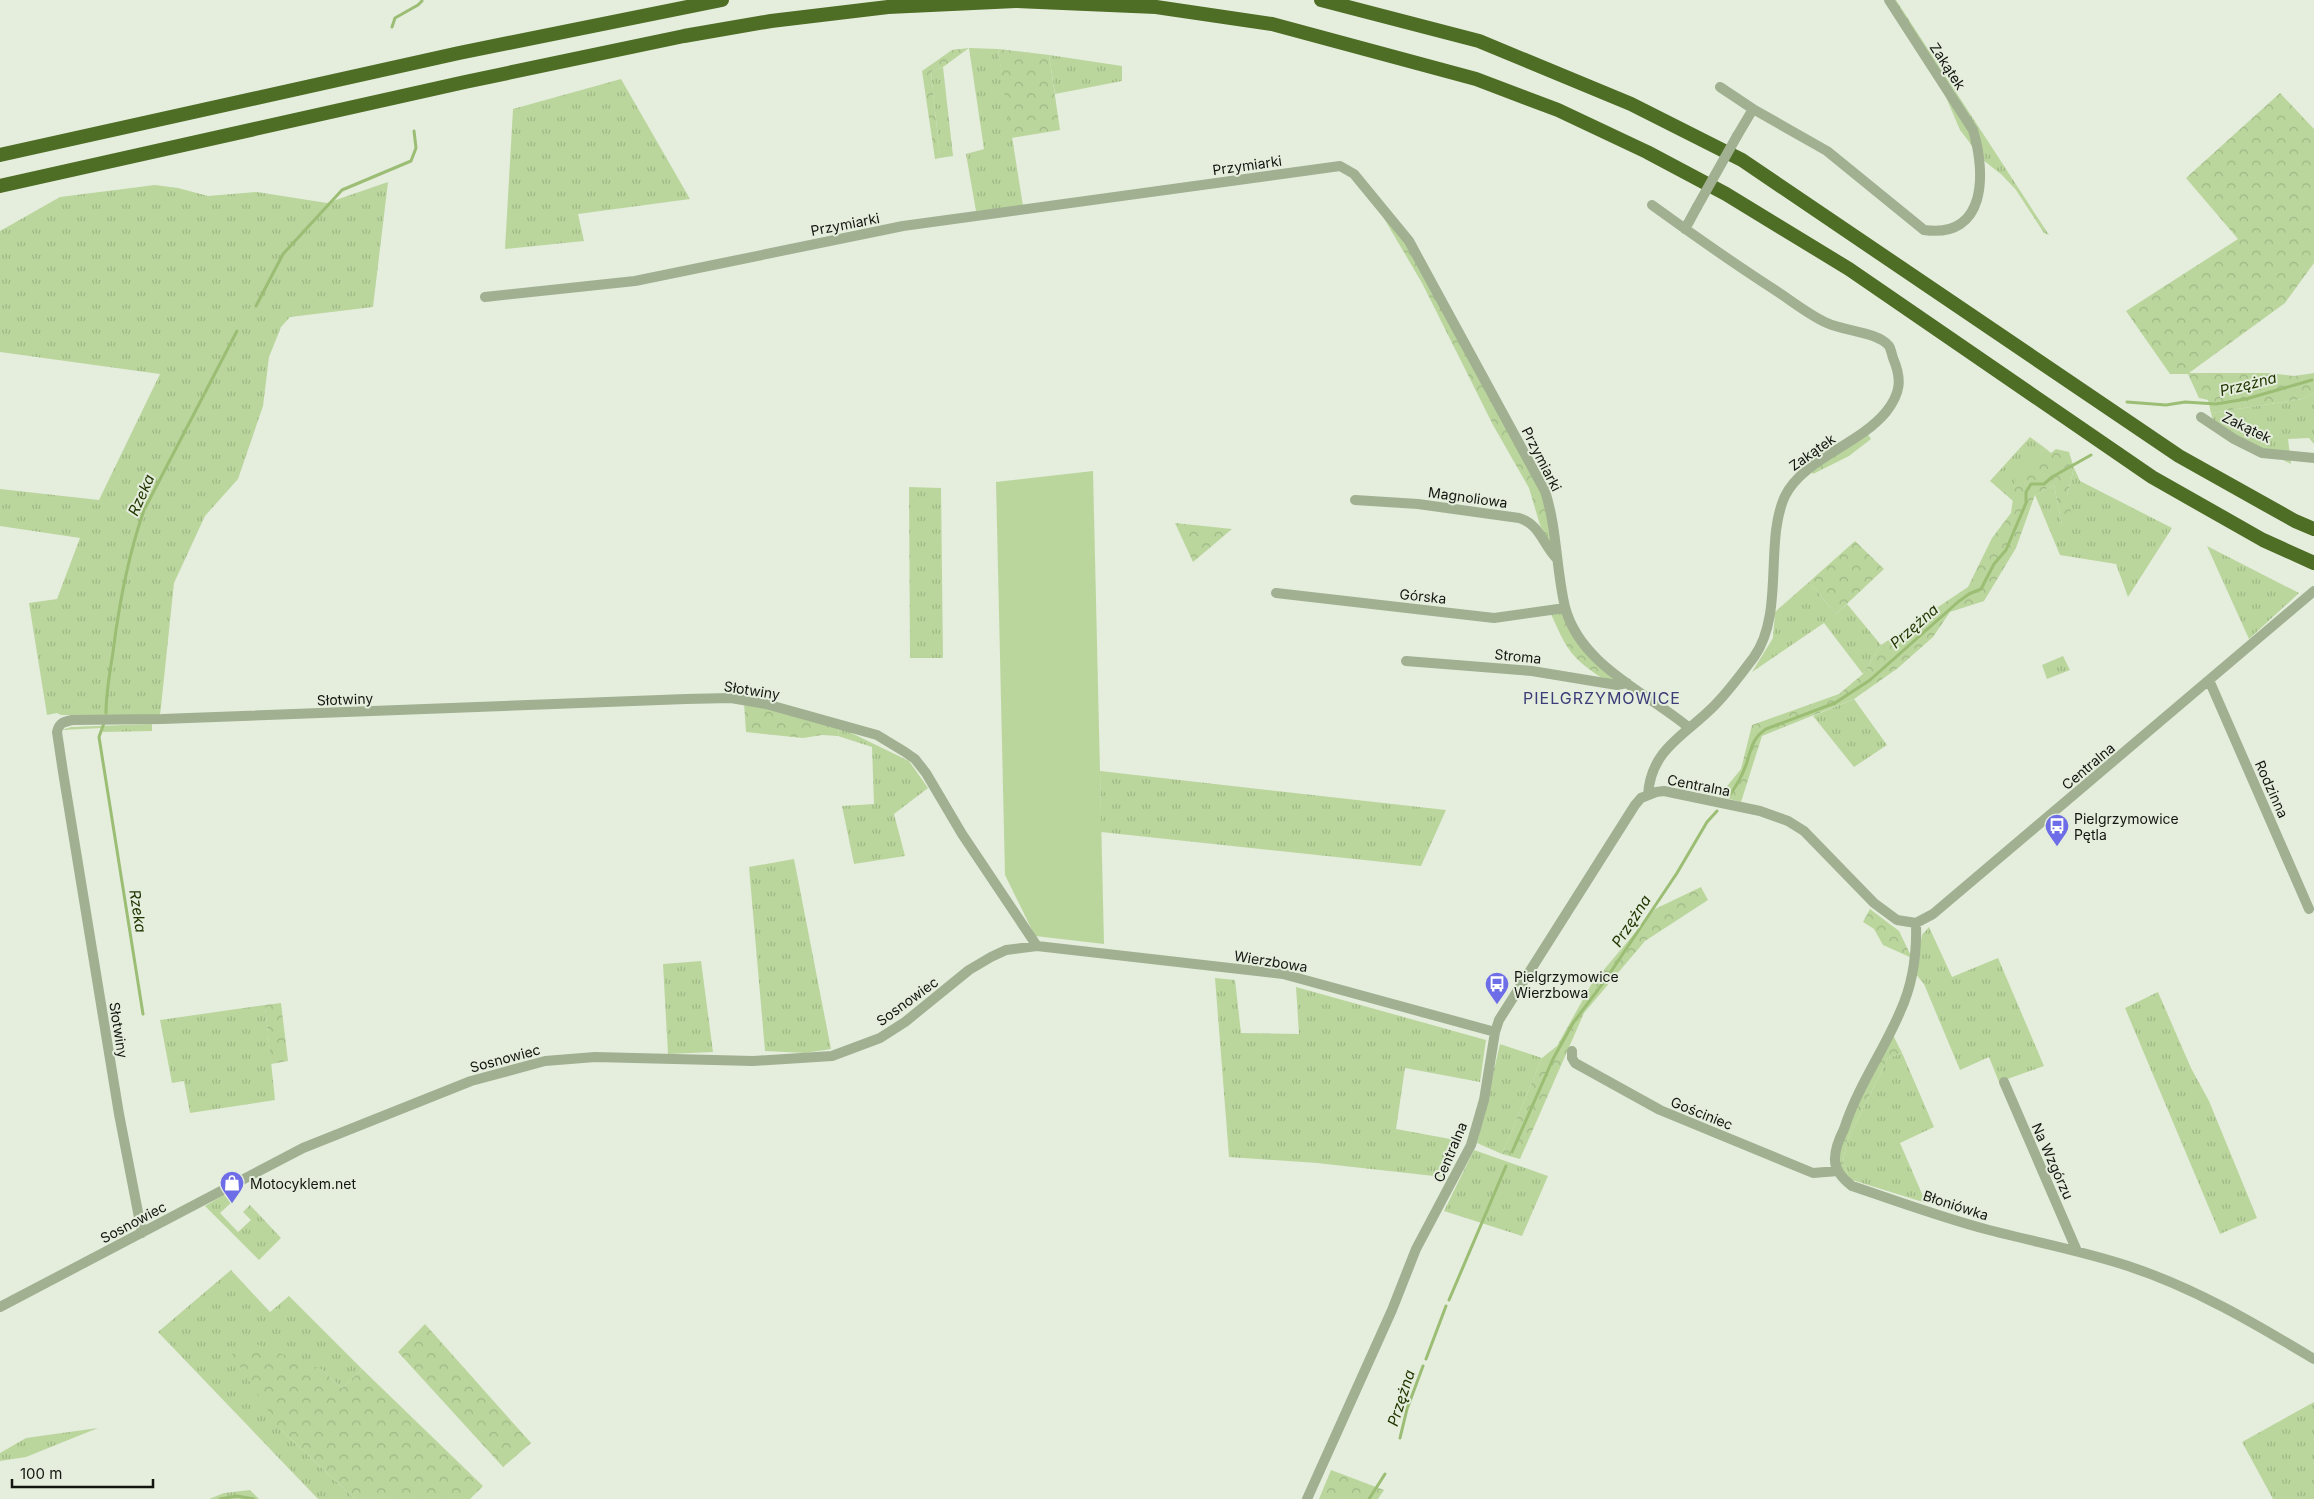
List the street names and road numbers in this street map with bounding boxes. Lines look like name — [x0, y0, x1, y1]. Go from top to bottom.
street label: Zakątek — [1927, 39, 1970, 93]
street label: Przymiarki — [1211, 152, 1283, 178]
street label: Przymiarki — [809, 209, 881, 239]
street label: Zakątek — [2220, 408, 2275, 446]
street label: Przymiarki — [1519, 424, 1565, 494]
street label: Zakątek — [1786, 430, 1839, 474]
street label: Magnoliowa — [1427, 483, 1509, 511]
street label: Górska — [1399, 585, 1447, 607]
street label: Stroma — [1494, 645, 1542, 667]
street label: Słotwiny — [723, 677, 781, 703]
street label: Słotwiny — [317, 690, 374, 708]
street label: Centralna — [2058, 739, 2118, 793]
street label: Rodzinna — [2252, 758, 2292, 820]
street label: Centralna — [1666, 771, 1732, 799]
street label: Wierzbowa — [1233, 947, 1309, 975]
street label: Sosnowiec — [873, 973, 941, 1029]
street label: Słotwiny — [106, 1001, 132, 1059]
street label: Sosnowiec — [468, 1040, 542, 1076]
street label: Gościniec — [1668, 1093, 1736, 1133]
street label: Centralna — [1430, 1119, 1470, 1185]
street label: Na Wzgórzu — [2029, 1120, 2077, 1202]
street label: Błoniówka — [1921, 1186, 1991, 1224]
street label: Sosnowiec — [97, 1198, 169, 1246]

